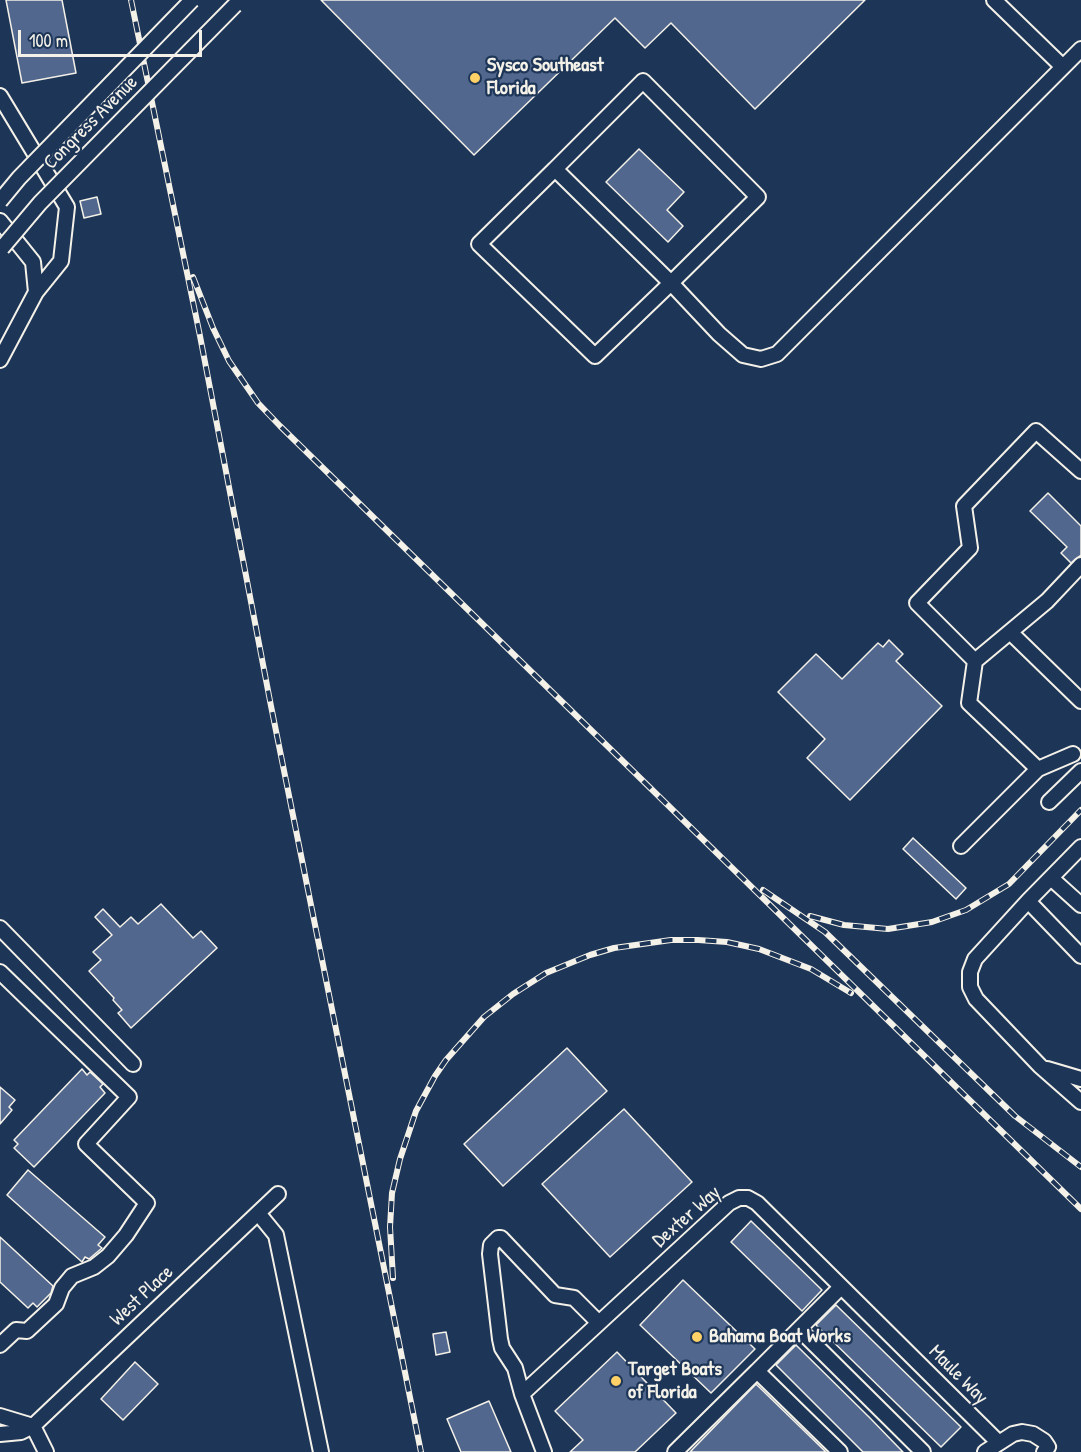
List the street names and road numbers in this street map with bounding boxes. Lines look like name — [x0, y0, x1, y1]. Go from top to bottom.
street label: Congress Avenue — [39, 71, 143, 175]
street label: Dexter Way — [648, 1181, 726, 1253]
street label: West Place — [105, 1261, 179, 1331]
street label: Maule Way — [923, 1340, 993, 1410]

